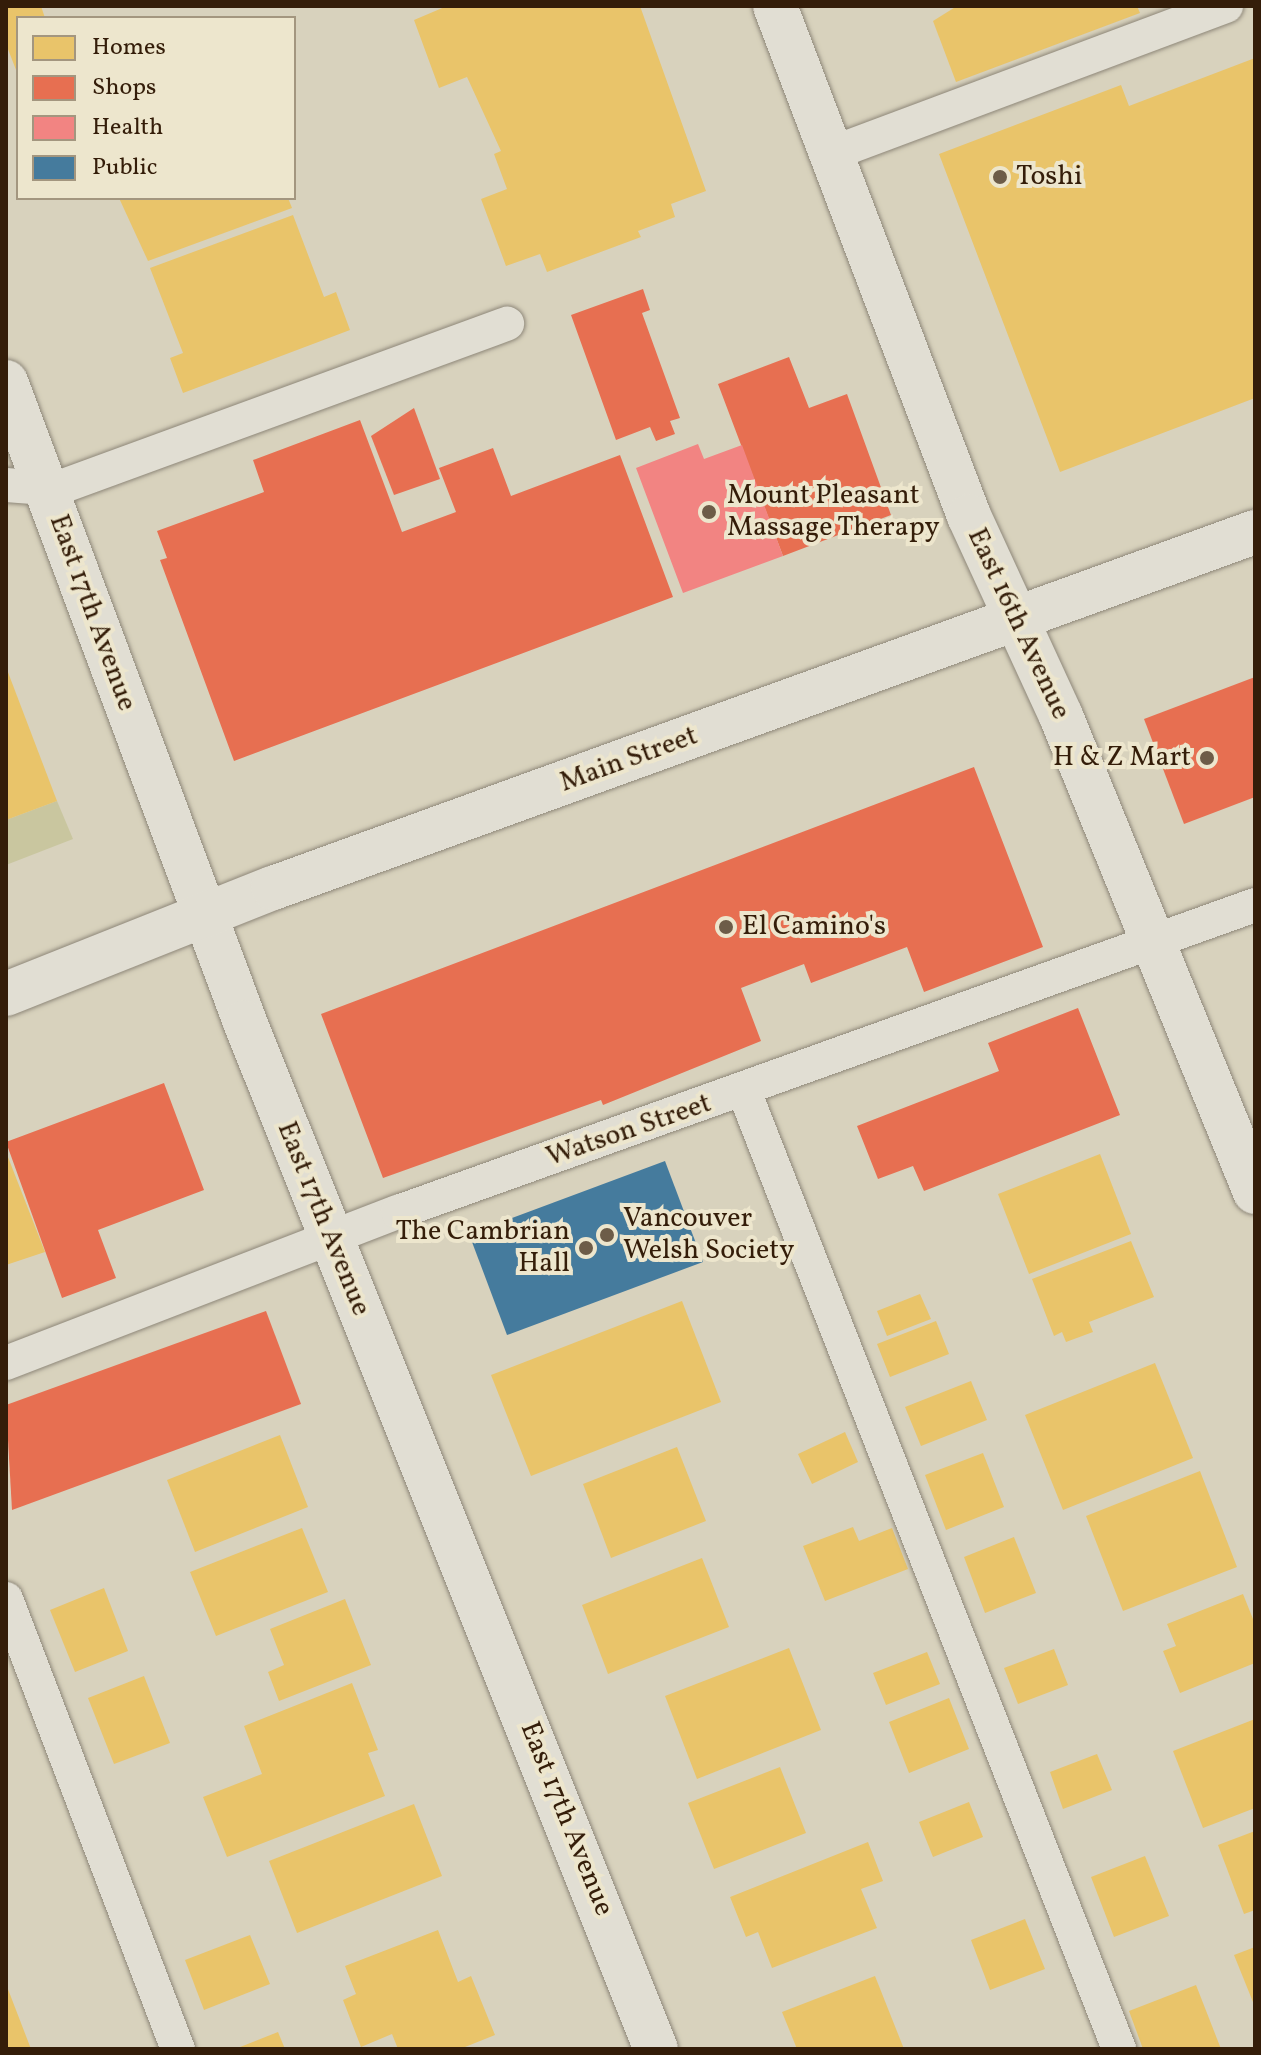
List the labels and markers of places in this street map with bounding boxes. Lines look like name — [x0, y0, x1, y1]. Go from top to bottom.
place label: Toshi — [1016, 160, 1082, 194]
marker: Toshi — [991, 168, 1009, 186]
place label: Mount Pleasant Massage Therapy — [727, 479, 940, 545]
marker: Mount Pleasant Massage Therapy — [698, 501, 720, 523]
place label: H & Z Mart — [1053, 741, 1191, 775]
marker: H & Z Mart — [1198, 749, 1216, 767]
place label: El Camino's — [742, 910, 886, 944]
marker: El Camino's — [717, 918, 735, 936]
place label: Vancouver Welsh Society — [623, 1202, 794, 1268]
place label: The Cambrian Hall — [395, 1215, 570, 1281]
marker: Vancouver Welsh Society — [598, 1226, 616, 1244]
marker: The Cambrian Hall — [577, 1239, 595, 1257]

